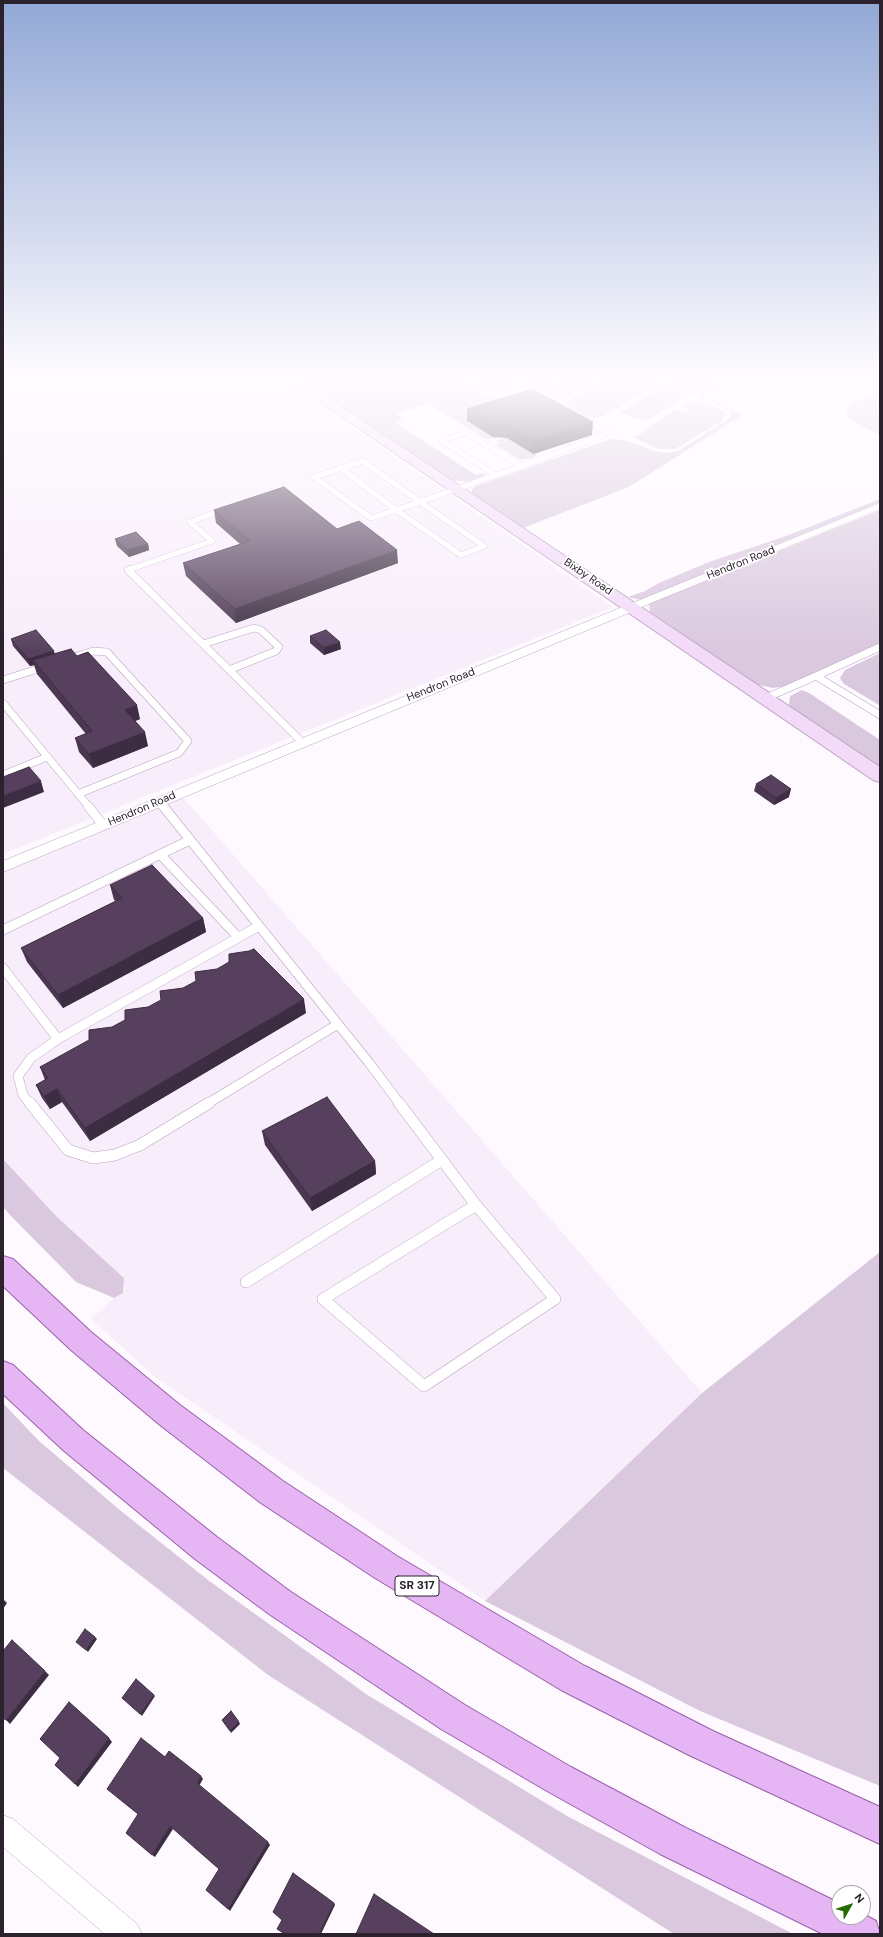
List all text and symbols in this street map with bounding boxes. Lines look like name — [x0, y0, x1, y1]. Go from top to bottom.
street label: Hendron Road — [705, 543, 777, 583]
street label: Bixby Road — [561, 556, 615, 598]
street label: Hendron Road — [405, 665, 477, 705]
street label: Hendron Road — [106, 789, 178, 829]
road number: SR 317 — [395, 1576, 439, 1596]
north arrow — [831, 1885, 871, 1925]
text: N — [852, 1891, 868, 1906]

